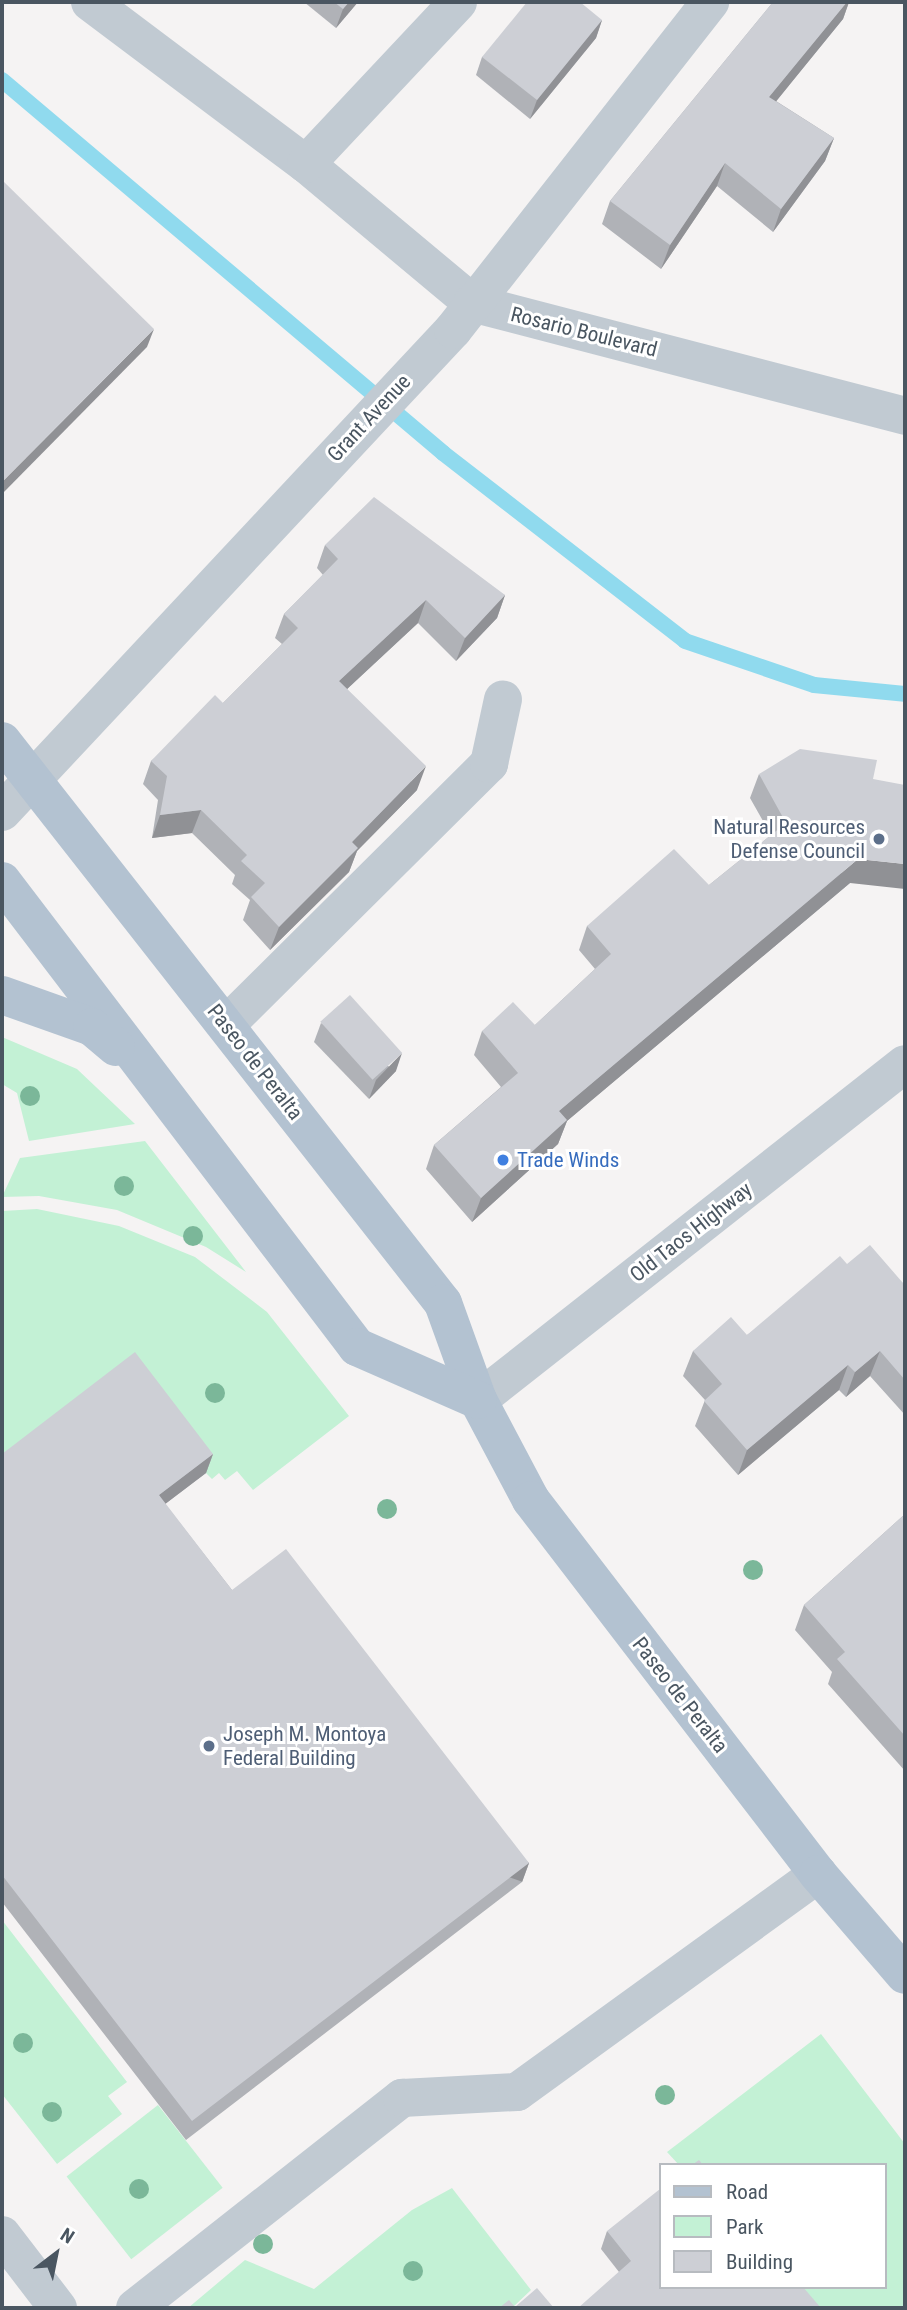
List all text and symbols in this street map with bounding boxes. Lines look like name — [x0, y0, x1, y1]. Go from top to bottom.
street label: Rosario Boulevard — [508, 302, 660, 362]
street label: Grant Avenue — [322, 369, 416, 467]
place label: Natural Resources Defense Council — [713, 814, 865, 864]
marker: Natural Resources Defense Council — [871, 831, 887, 847]
street label: Paseo de Peralta — [202, 999, 308, 1125]
place label: Trade Winds — [517, 1147, 619, 1173]
marker: Trade Winds — [495, 1152, 511, 1168]
street label: Old Taos Highway — [625, 1176, 757, 1288]
street label: Paseo de Peralta — [627, 1632, 733, 1758]
place label: Joseph M. Montoya Federal Building — [223, 1721, 386, 1771]
marker: Joseph M. Montoya Federal Building — [201, 1738, 217, 1754]
legend — [659, 2163, 886, 2289]
text: Road — [726, 2180, 768, 2204]
text: Park — [726, 2215, 763, 2239]
north arrow — [21, 2219, 91, 2289]
text: N — [56, 2223, 78, 2249]
text: Building — [726, 2250, 793, 2274]

